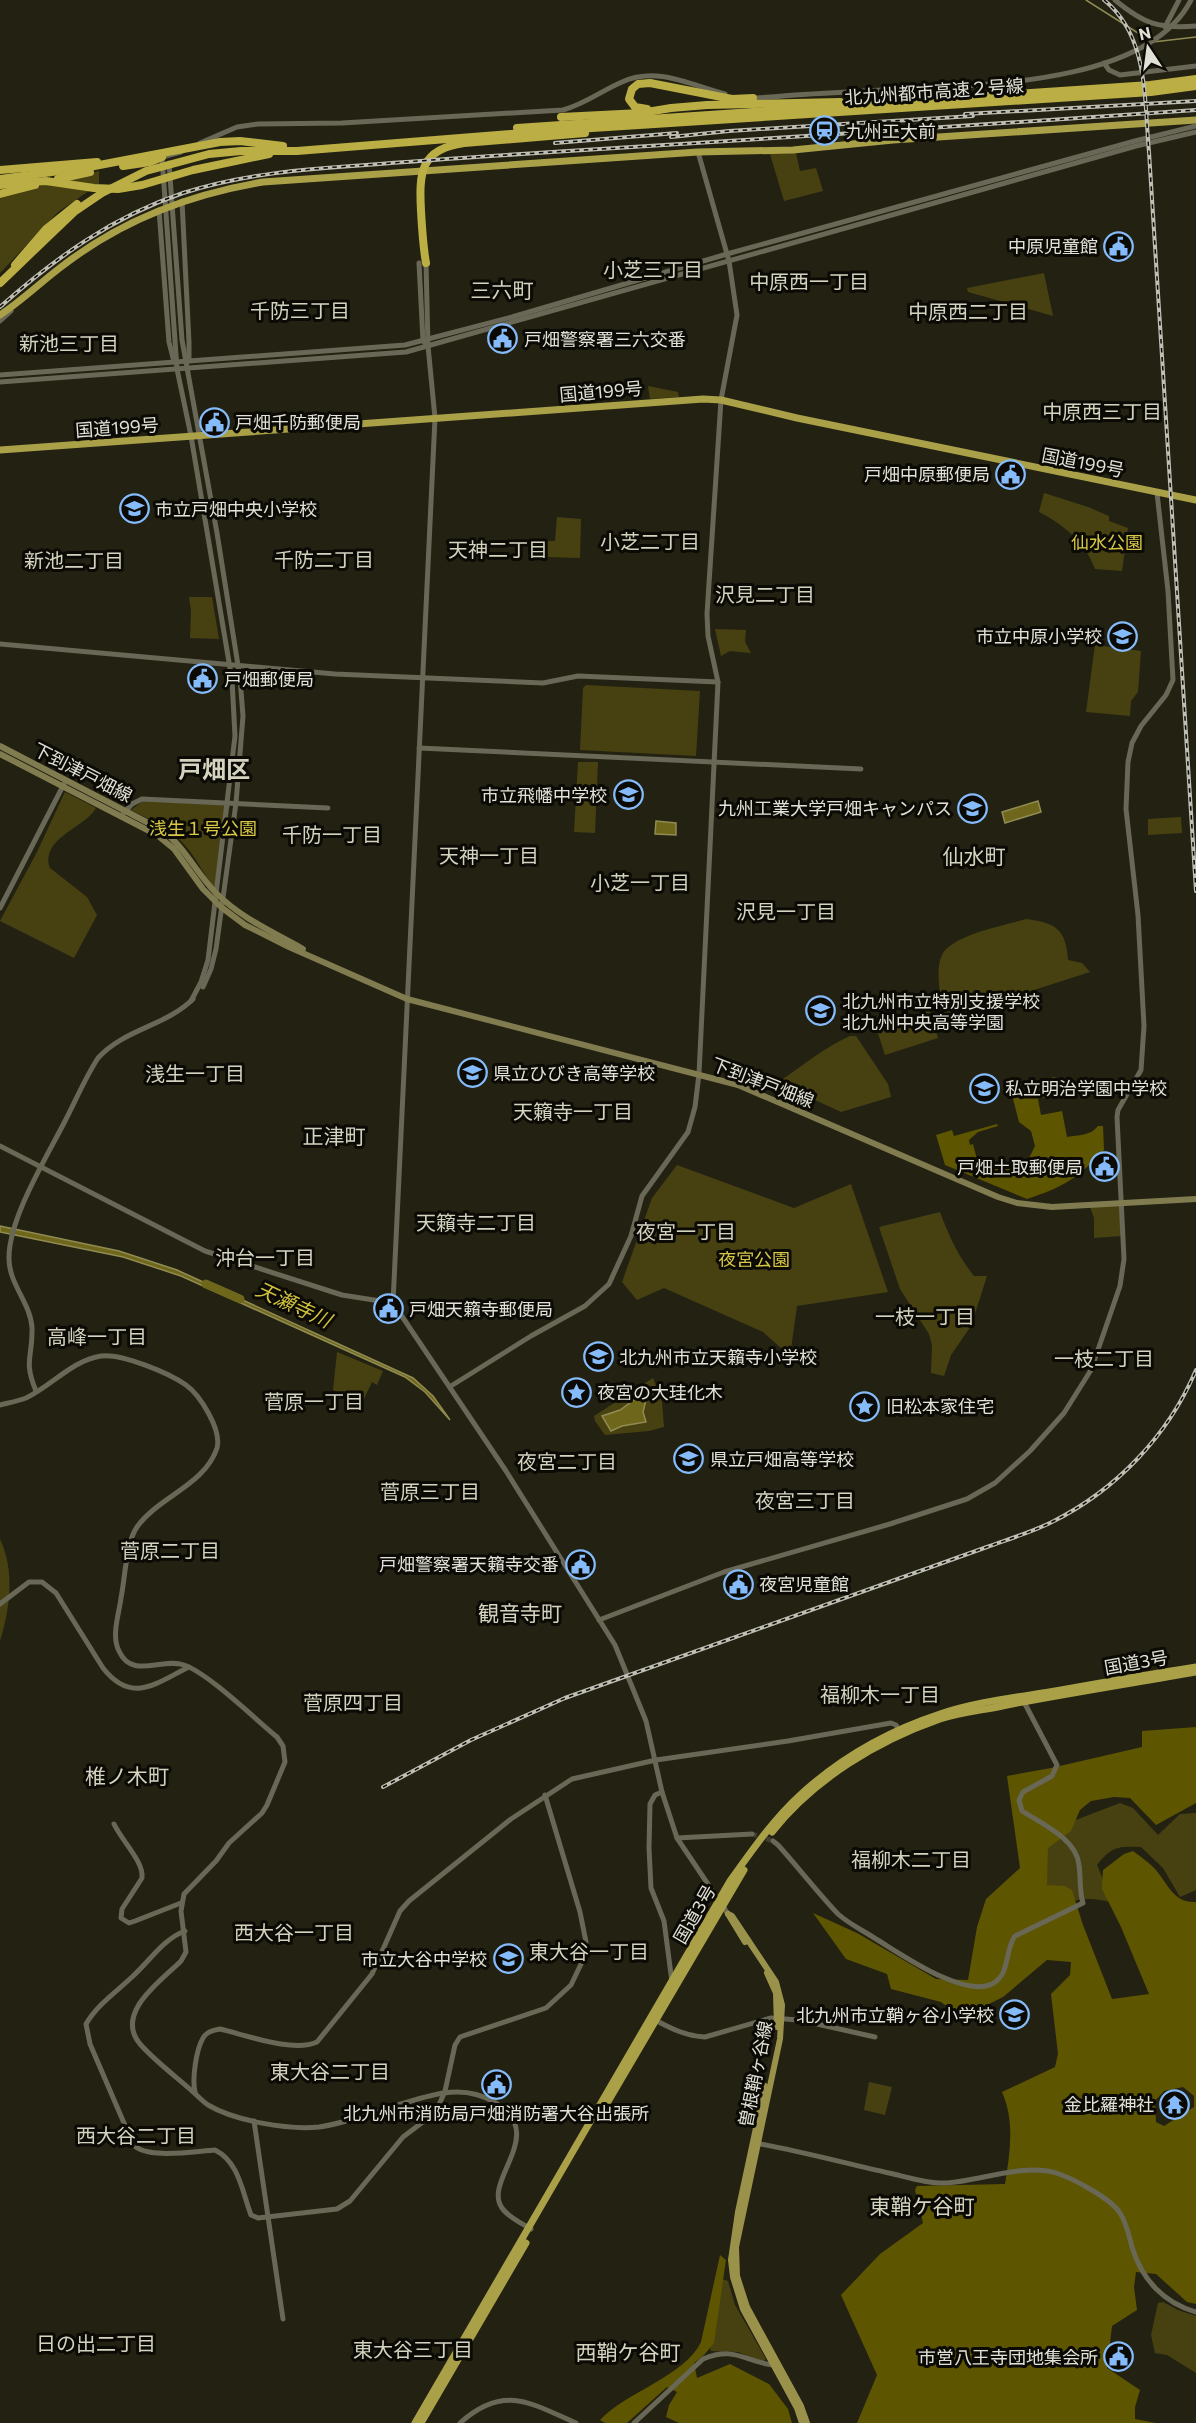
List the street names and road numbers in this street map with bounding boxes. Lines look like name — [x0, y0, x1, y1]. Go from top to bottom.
street label: 北九州都市高速２号線 — [843, 74, 1025, 108]
street label: 国道199号 — [558, 376, 644, 406]
street label: 国道199号 — [75, 413, 159, 441]
street label: 国道199号 — [1040, 443, 1126, 481]
street label: 下到津戸畑線 — [30, 738, 136, 806]
street label: 下到津戸畑線 — [709, 1052, 817, 1112]
street label: 国道3号 — [1102, 1646, 1170, 1678]
street label: 国道3号 — [668, 1881, 720, 1947]
street label: 曽根鞘ヶ谷線 — [734, 2019, 776, 2129]

